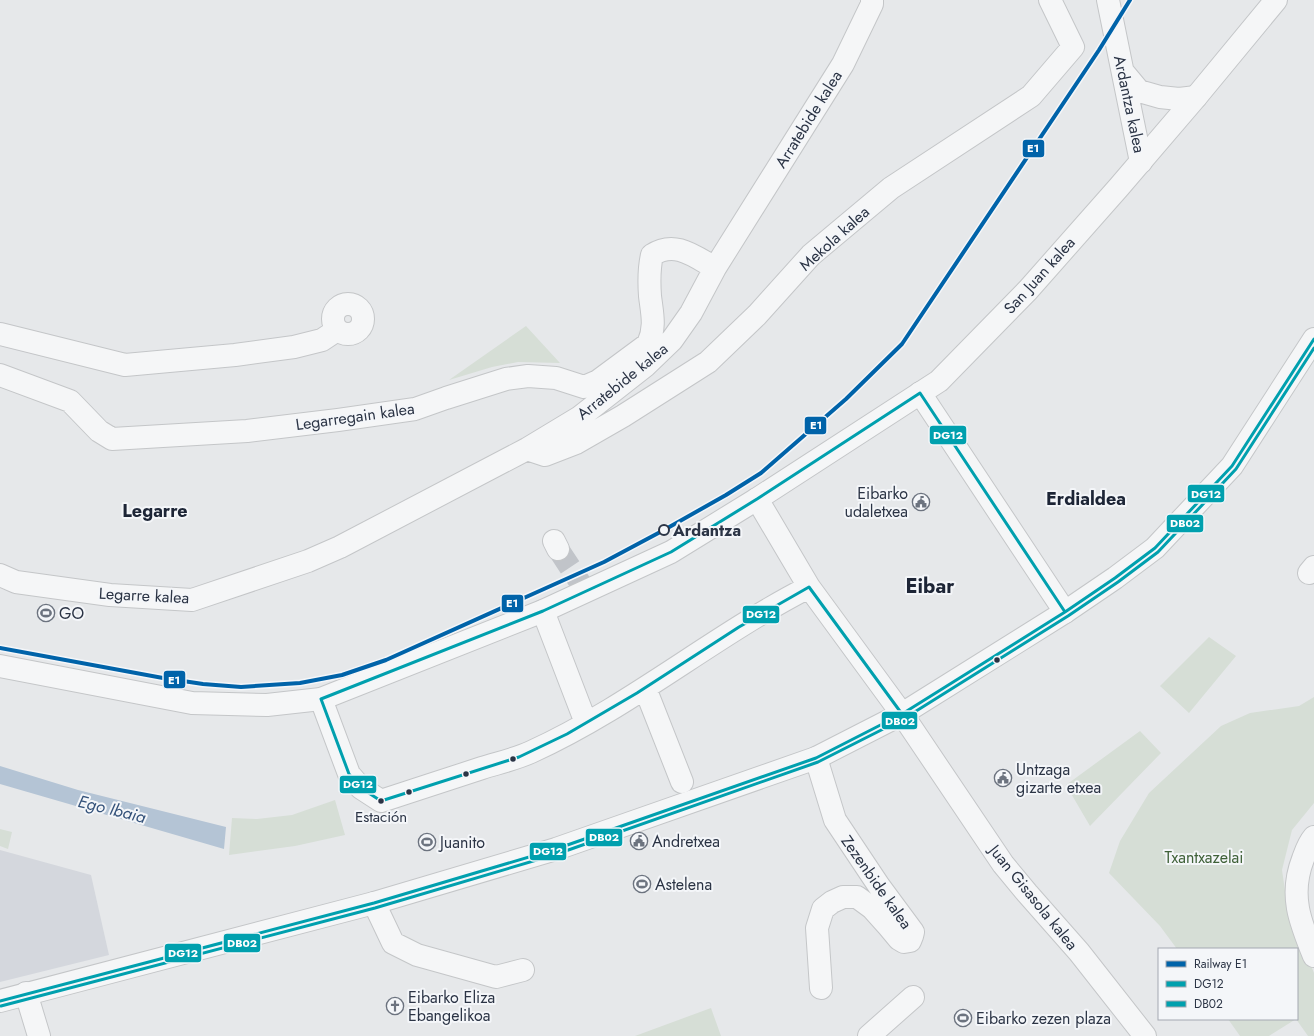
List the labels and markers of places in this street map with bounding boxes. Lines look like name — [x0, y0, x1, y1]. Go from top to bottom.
place label: Eibarko udaletxea — [845, 482, 908, 523]
public building icon: Eibarko udaletxea — [911, 492, 931, 512]
place label: Ardantza — [672, 519, 741, 542]
marker: Ardantza — [658, 524, 670, 536]
place label: GO — [59, 602, 84, 625]
sports icon: GO — [36, 603, 56, 623]
unlabelled marker — [992, 655, 1002, 665]
unlabelled marker — [508, 754, 518, 764]
place label: Untzaga gizarte etxea — [1016, 758, 1101, 799]
public building icon: Untzaga gizarte etxea — [993, 768, 1013, 788]
unlabelled marker — [461, 769, 471, 779]
unlabelled marker — [404, 787, 414, 797]
marker: Estación — [376, 796, 386, 806]
place label: Estación — [355, 806, 407, 828]
place label: Andretxea — [652, 830, 720, 853]
place label: Juanito — [438, 831, 485, 854]
public building icon: Andretxea — [629, 831, 649, 851]
sports icon: Juanito — [417, 832, 437, 852]
place label: Astelena — [655, 873, 712, 896]
sports icon: Astelena — [632, 874, 652, 894]
place label: Eibarko Eliza Ebangelikoa — [408, 986, 495, 1027]
church icon: Eibarko Eliza Ebangelikoa — [385, 996, 405, 1016]
place label: Eibarko zezen plaza — [976, 1007, 1111, 1030]
sports icon: Eibarko zezen plaza — [953, 1008, 973, 1028]

